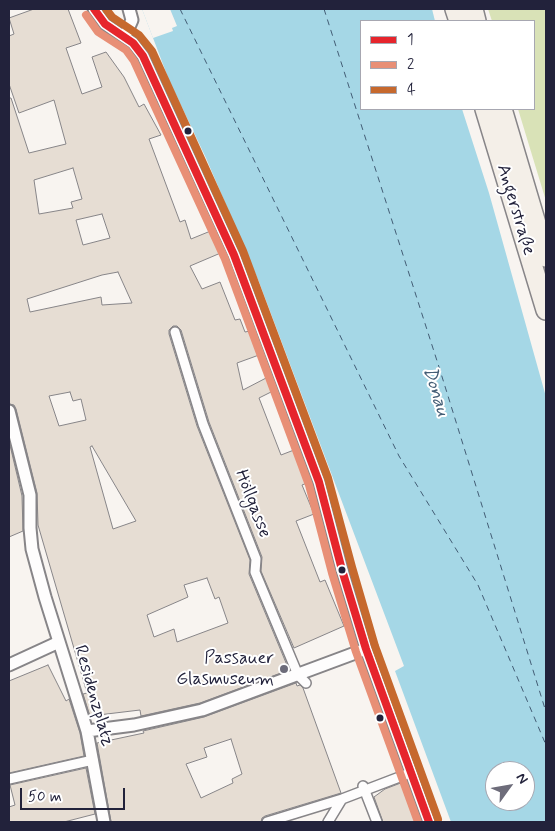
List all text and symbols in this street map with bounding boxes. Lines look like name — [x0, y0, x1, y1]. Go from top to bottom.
legend — [360, 20, 535, 110]
text: 1 — [407, 30, 414, 50]
text: 2 — [407, 55, 414, 75]
text: 4 — [407, 80, 416, 100]
unlabelled marker — [183, 126, 193, 136]
street label: Angerstraße — [491, 162, 539, 258]
water label: Donau — [417, 364, 453, 420]
street label: Höllgasse — [229, 467, 275, 541]
unlabelled marker — [337, 565, 347, 575]
street label: Residenzplatz — [68, 643, 118, 749]
place label: Passauer Glasmuseum — [176, 648, 274, 691]
marker: Passauer Glasmuseum — [278, 663, 290, 675]
unlabelled marker — [375, 713, 385, 723]
north arrow — [485, 761, 535, 811]
text: N — [512, 770, 532, 787]
scale bar — [22, 778, 128, 810]
text: 50 m — [28, 787, 62, 807]

